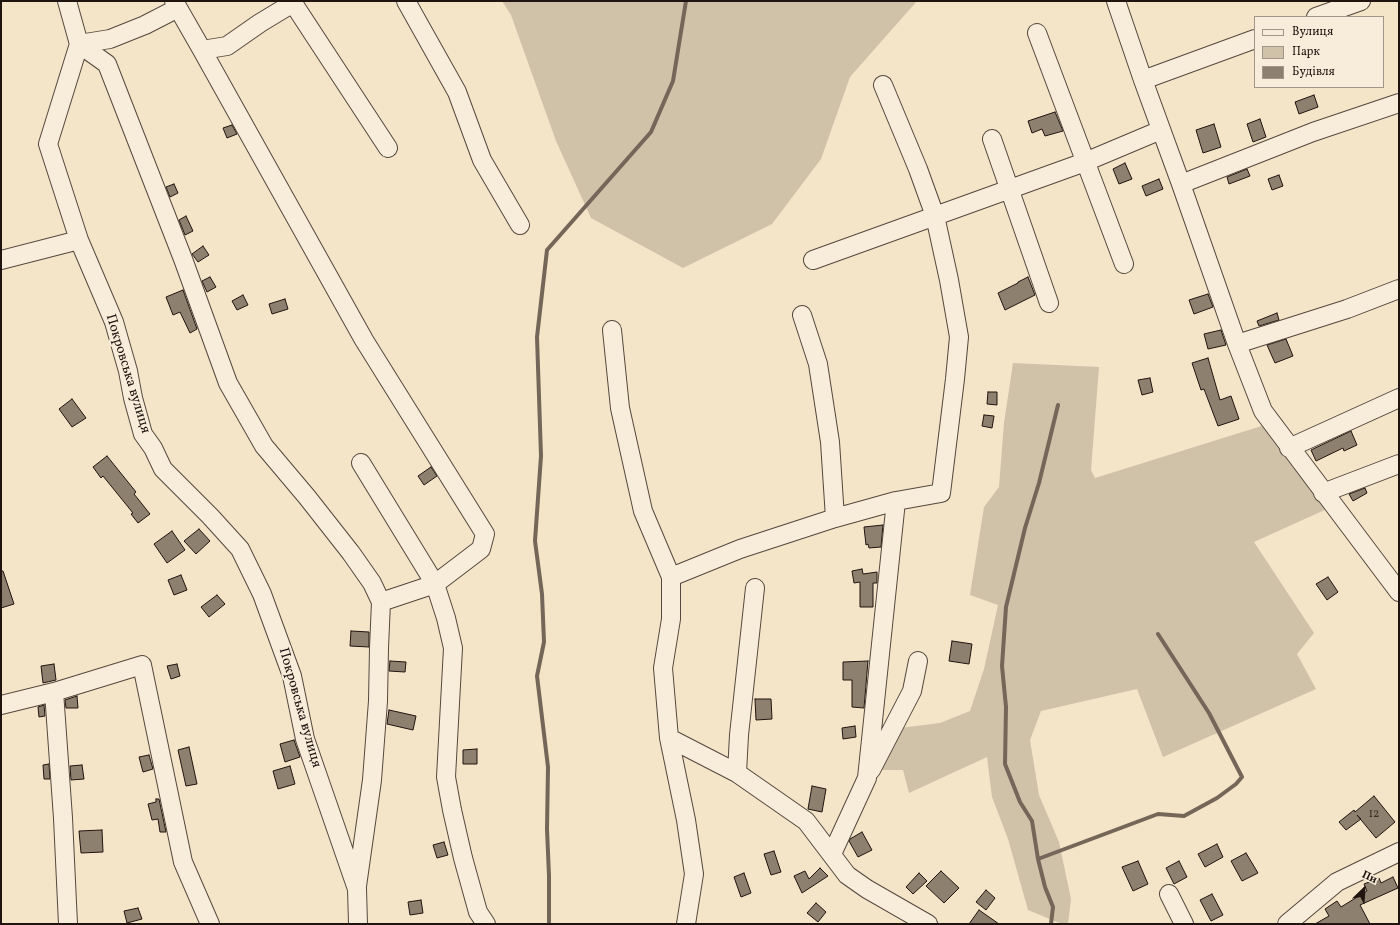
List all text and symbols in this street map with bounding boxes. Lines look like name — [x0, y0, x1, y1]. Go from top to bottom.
legend — [1254, 16, 1384, 88]
text: Вулиця — [1292, 24, 1333, 40]
text: Парк — [1292, 44, 1320, 60]
text: Будівля — [1292, 64, 1335, 80]
street label: Покровська вулиця — [101, 312, 153, 436]
street label: Покровська вулиця — [274, 646, 324, 770]
house number: 12 — [1368, 808, 1380, 822]
text: Пн — [1359, 868, 1380, 888]
north arrow — [1344, 869, 1384, 909]

